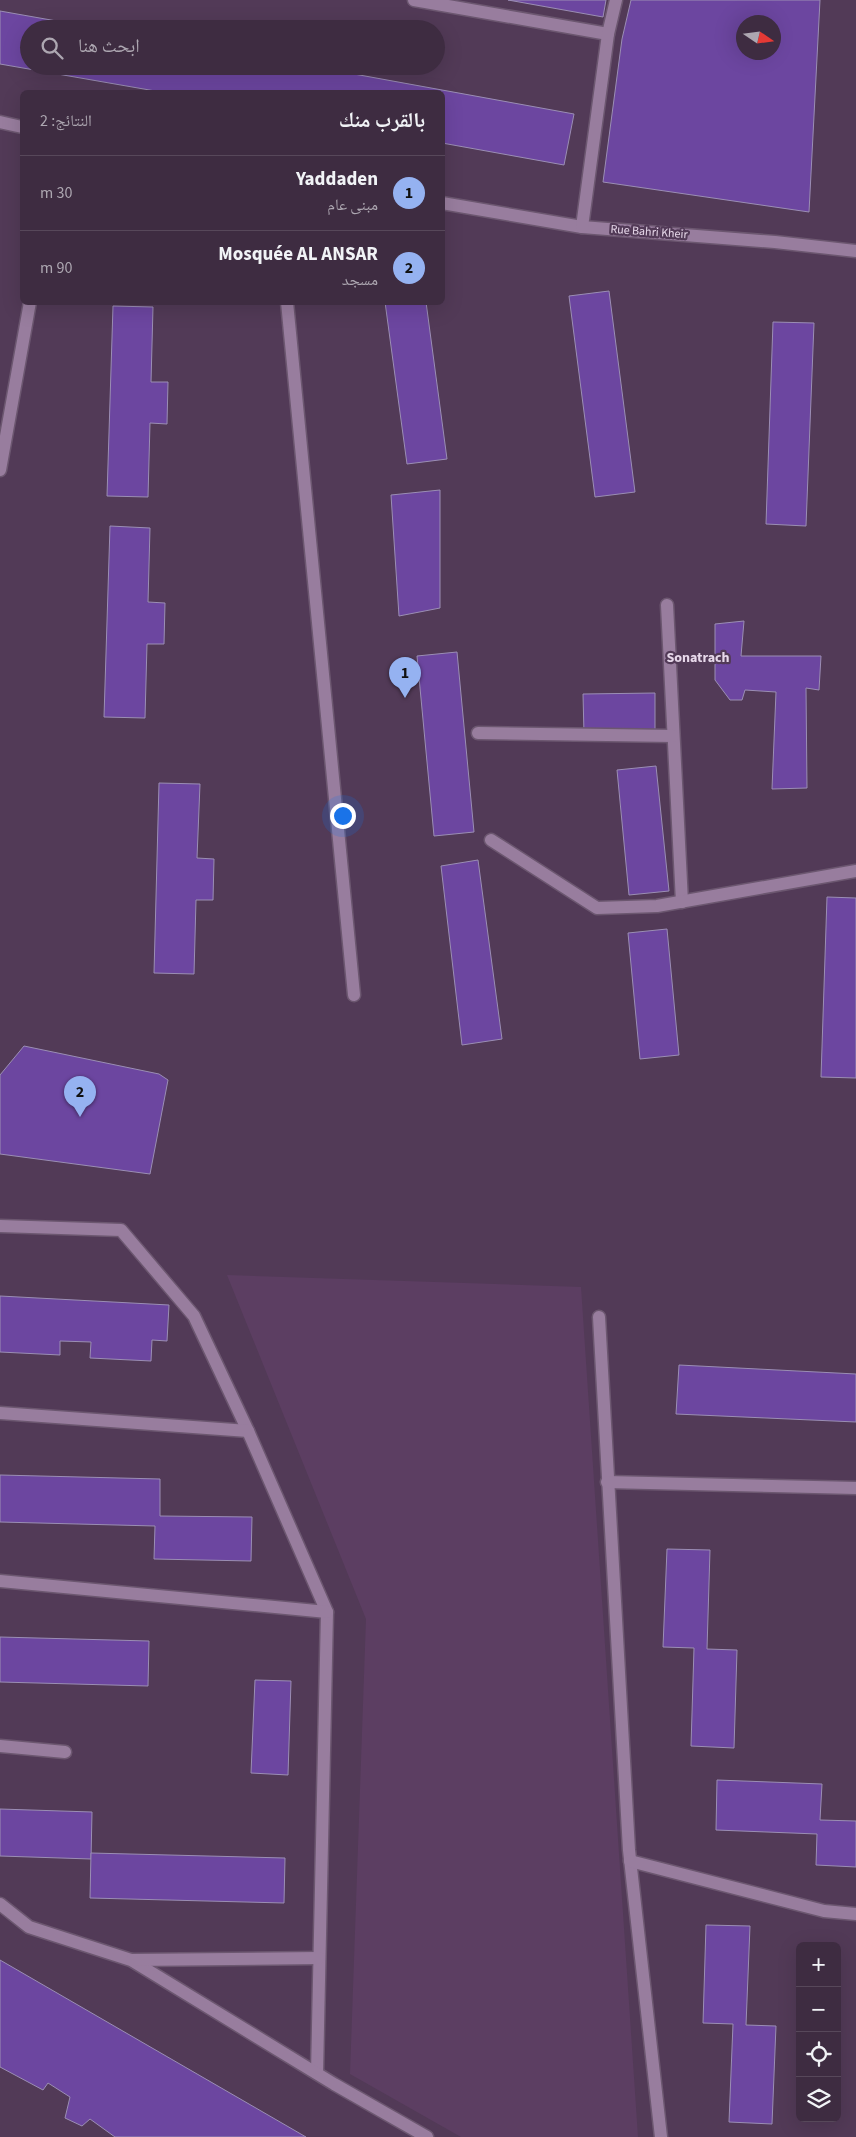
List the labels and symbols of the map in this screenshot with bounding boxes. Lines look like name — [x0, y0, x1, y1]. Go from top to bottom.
north arrow — [736, 15, 781, 60]
street label: Rue Bahri Kheir — [610, 221, 689, 243]
district label: Sonatrach — [666, 648, 730, 668]
pin: 1 — [389, 657, 421, 698]
your location — [330, 803, 356, 829]
pin: 2 — [64, 1076, 96, 1117]

